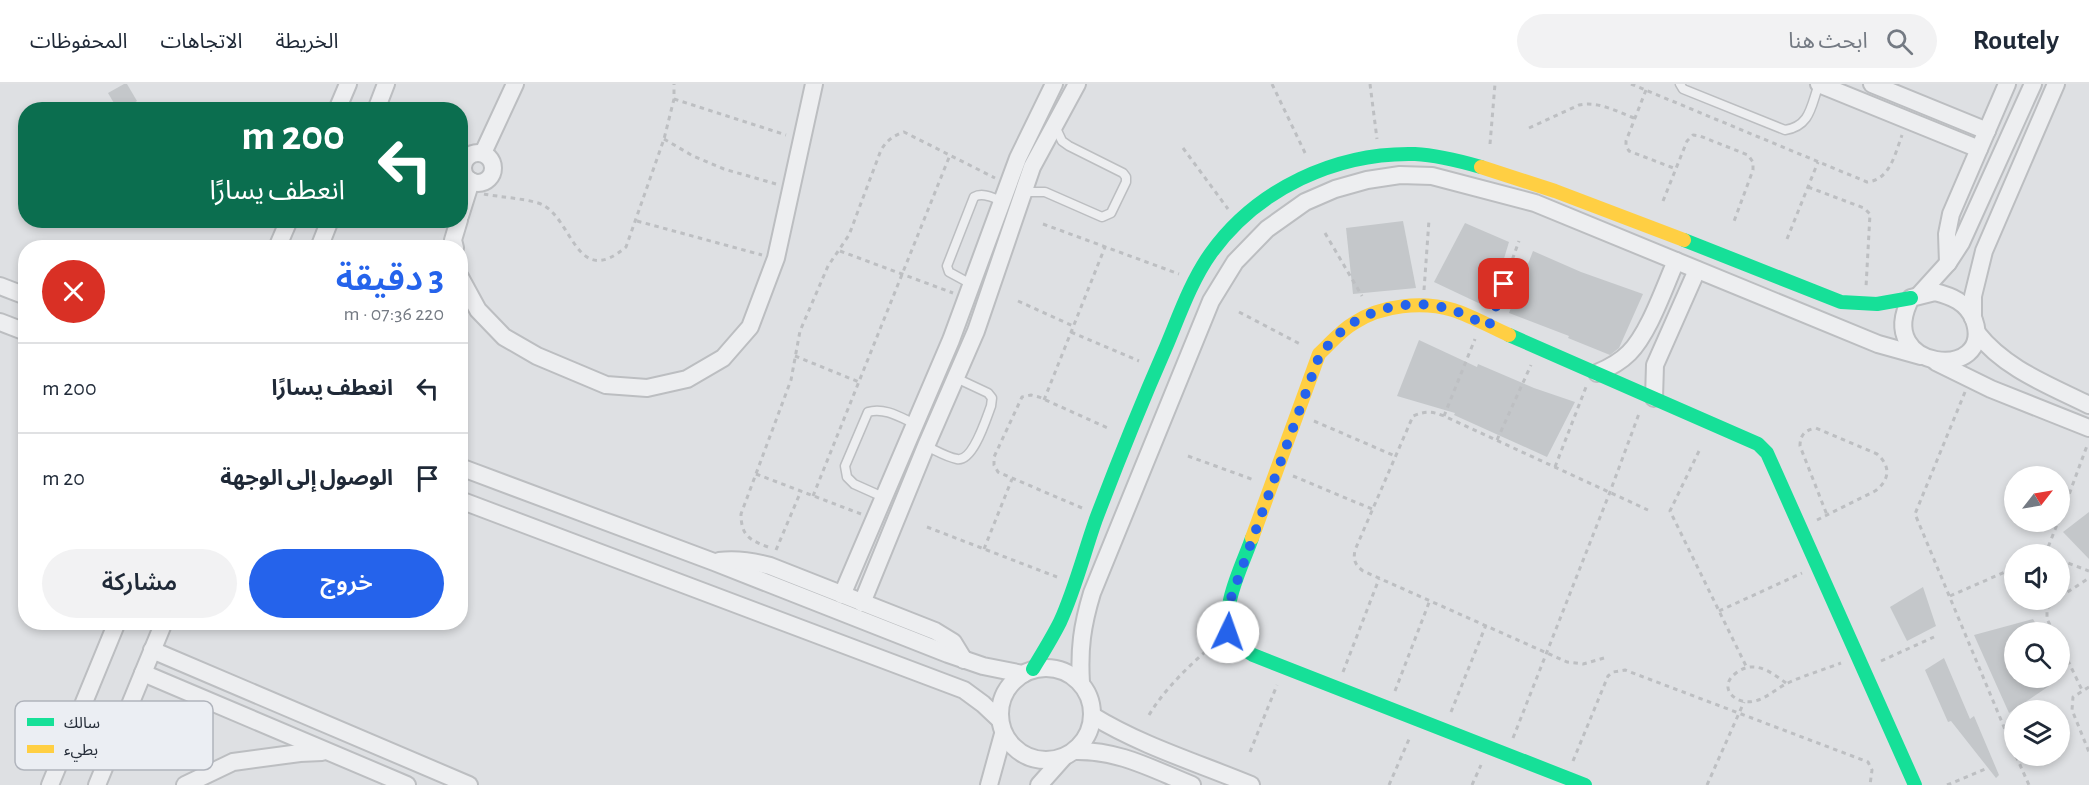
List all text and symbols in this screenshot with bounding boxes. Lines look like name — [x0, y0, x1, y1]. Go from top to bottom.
search box — [1517, 14, 1937, 68]
icon: search — [1883, 25, 1916, 58]
text: Routely — [1973, 27, 2059, 55]
text: ابحث هنا — [1788, 30, 1868, 52]
text: المحفوظات — [30, 31, 127, 52]
text: الاتجاهات — [160, 31, 242, 52]
text: الخريطة — [275, 31, 338, 52]
text: 200 m — [241, 115, 345, 157]
icon: left — [366, 126, 444, 204]
text: انعطف يسارًا — [209, 177, 345, 204]
pin — [1478, 258, 1529, 309]
button: close — [42, 260, 105, 323]
text: 3 دقيقة — [336, 261, 444, 297]
icon: arrive — [1487, 267, 1520, 300]
text: 220 m · 07:36 — [344, 304, 444, 324]
icon: left — [411, 372, 444, 405]
text: 200 m — [42, 377, 97, 399]
text: انعطف يسارًا — [271, 377, 393, 399]
icon: arrive — [411, 462, 444, 495]
north arrow — [2004, 466, 2070, 532]
map controls — [2004, 466, 2070, 766]
text: 20 m — [42, 467, 85, 489]
text: الوصول إلى الوجهة — [220, 467, 393, 489]
button: sound — [2004, 544, 2070, 610]
button: مشاركة — [42, 549, 237, 618]
button: خروج — [249, 549, 444, 618]
position arrow — [1196, 600, 1260, 664]
button: search — [2004, 622, 2070, 688]
button: layers — [2004, 700, 2070, 766]
legend — [15, 701, 213, 770]
text: سالك — [64, 715, 100, 731]
text: بطيء — [64, 742, 98, 762]

